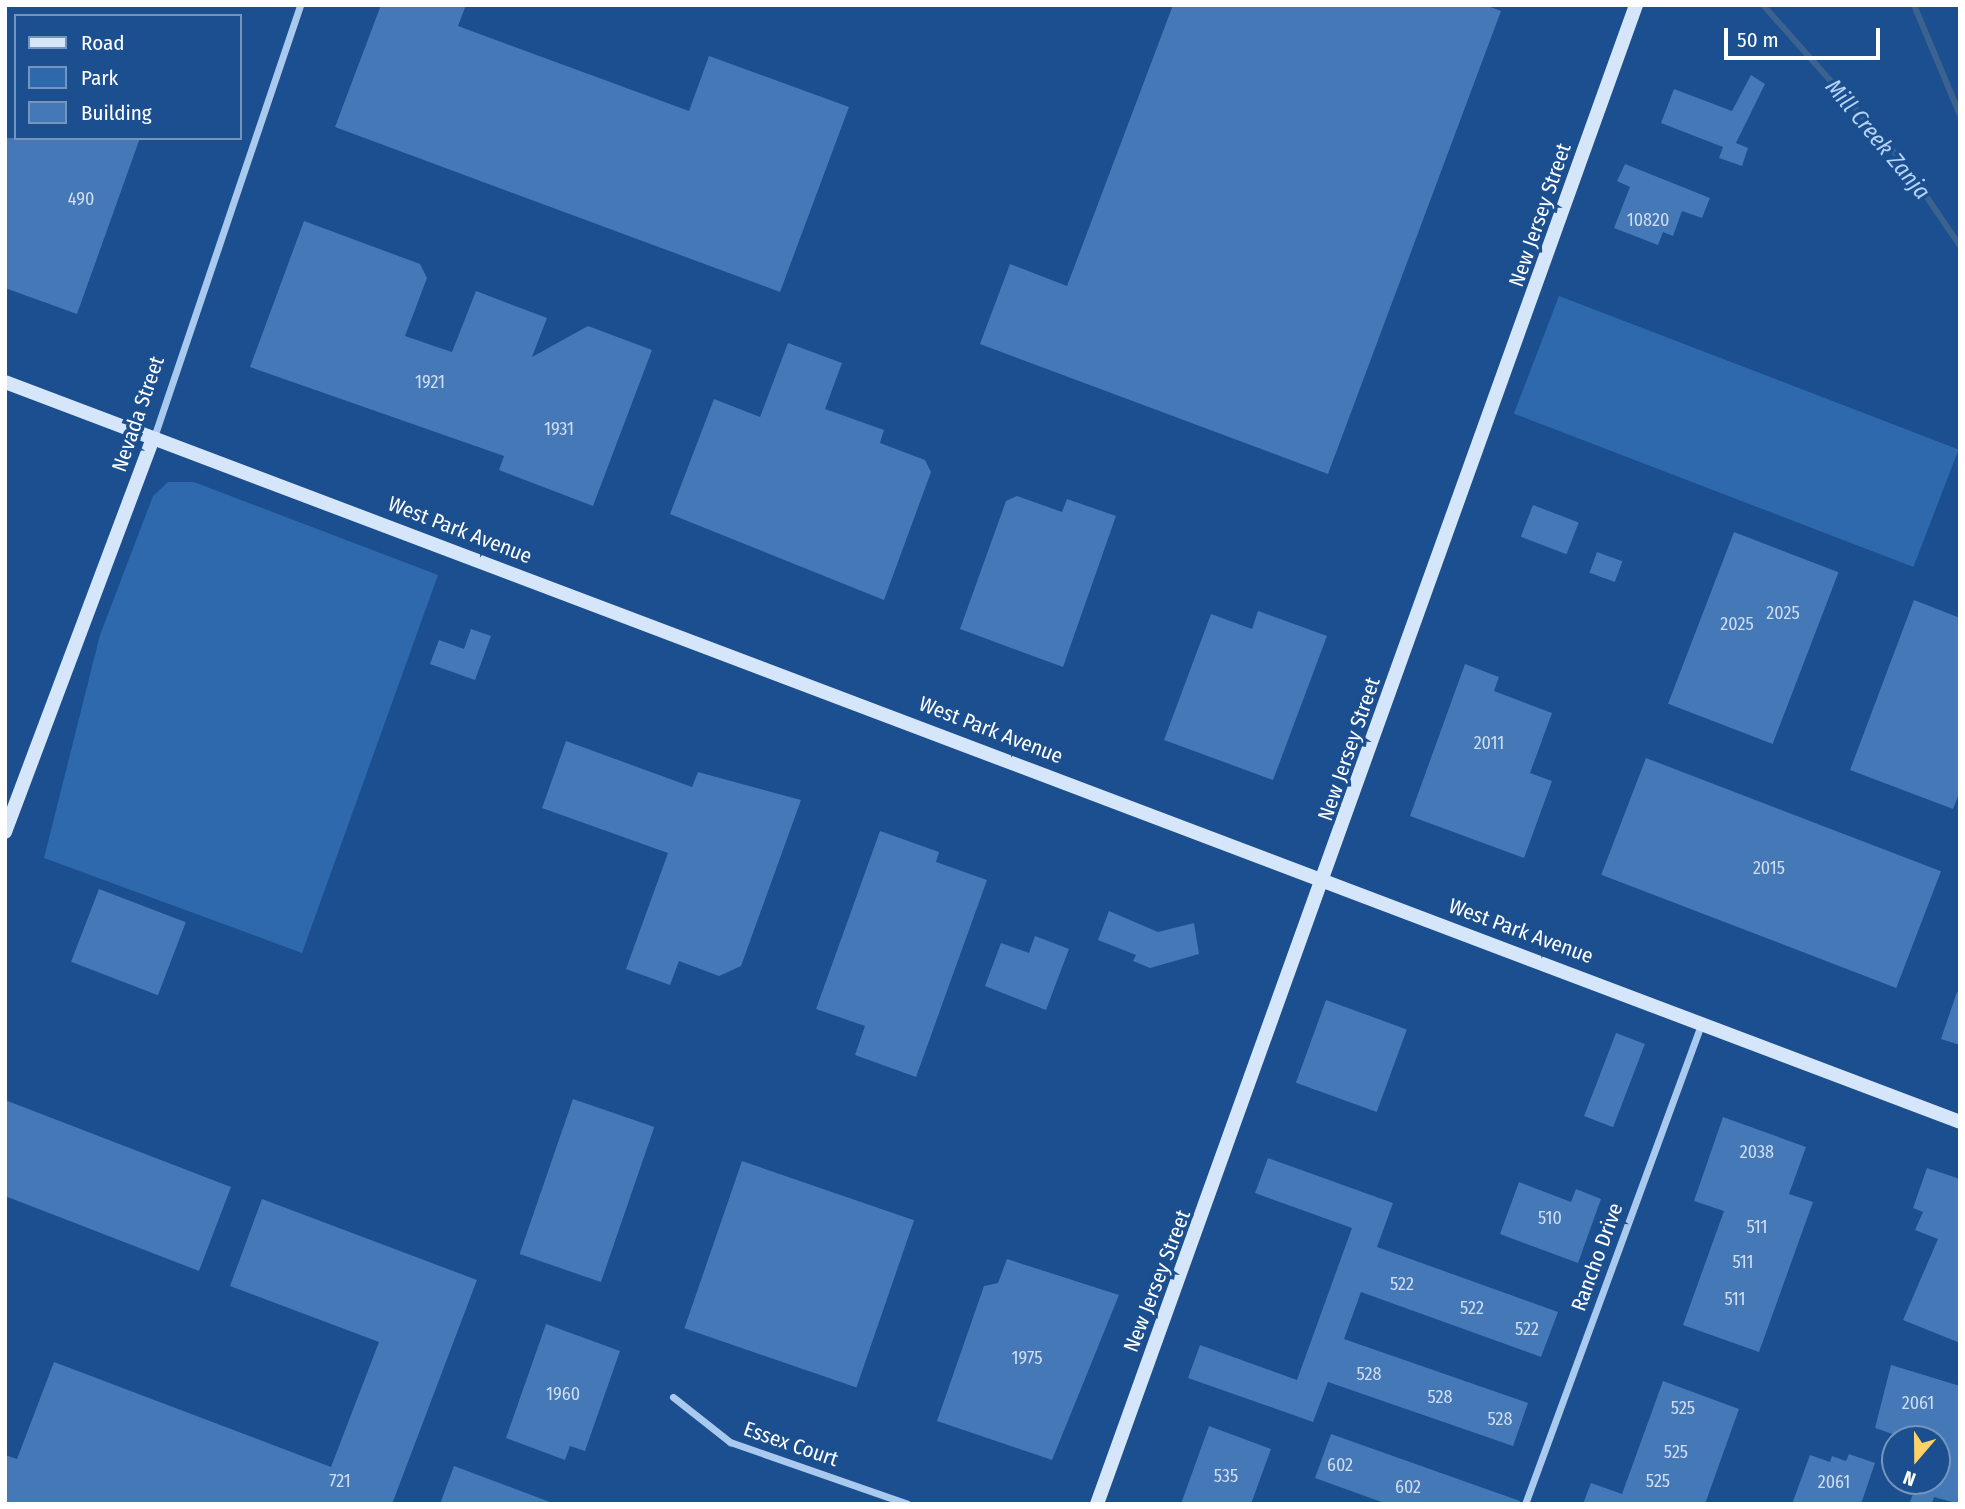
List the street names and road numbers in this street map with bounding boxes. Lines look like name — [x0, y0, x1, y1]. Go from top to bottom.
street label: New Jersey Street — [1504, 140, 1576, 290]
street label: Nevada Street — [106, 353, 170, 475]
street label: West Park Avenue — [385, 491, 535, 569]
street label: New Jersey Street — [1313, 674, 1385, 824]
street label: West Park Avenue — [916, 691, 1066, 769]
street label: West Park Avenue — [1445, 893, 1597, 969]
street label: Rancho Drive — [1566, 1200, 1628, 1314]
street label: New Jersey Street — [1118, 1206, 1196, 1356]
street label: Essex Court — [740, 1416, 842, 1472]

